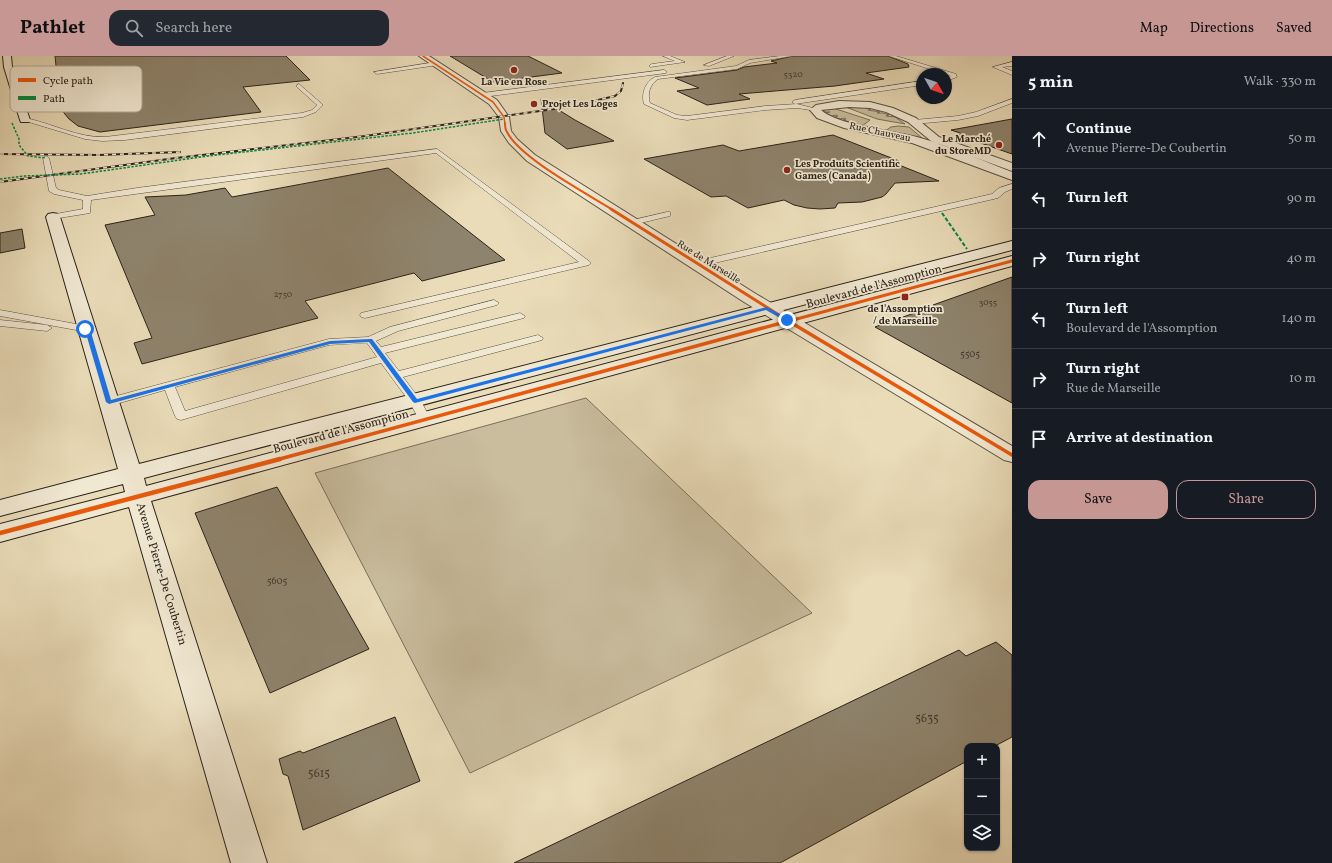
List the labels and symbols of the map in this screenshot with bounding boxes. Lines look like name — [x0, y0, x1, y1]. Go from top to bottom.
marker: La Vie en Rose — [509, 65, 519, 75]
legend — [10, 66, 142, 112]
house number: 5320 — [783, 68, 803, 81]
north arrow — [916, 68, 952, 104]
text: Cycle path — [43, 74, 93, 89]
place label: La Vie en Rose — [481, 75, 547, 89]
text: Path — [43, 92, 66, 107]
place label: Projet Les Loges — [542, 97, 618, 111]
marker: Projet Les Loges — [529, 99, 539, 109]
street label: Rue Chauveau — [848, 119, 912, 145]
place label: Le Marché du StoreMD — [935, 132, 991, 158]
marker: Le Marché du StoreMD — [994, 140, 1004, 150]
place label: Les Produits Scientific Games (Canada) — [795, 157, 900, 183]
marker: Les Produits Scientific Games (Canada) — [782, 165, 792, 175]
street label: Rue de Marseille — [674, 237, 744, 287]
street label: Boulevard de l'Assomption — [804, 261, 944, 313]
house number: 2750 — [274, 288, 293, 301]
marker: de l'Assomption / de Marseille — [900, 292, 910, 302]
house number: 3055 — [979, 296, 997, 309]
place label: de l'Assomption / de Marseille — [867, 302, 943, 328]
route end — [778, 311, 796, 329]
route start — [76, 320, 94, 338]
house number: 5505 — [960, 347, 980, 361]
street label: Boulevard de l'Assomption — [271, 406, 411, 458]
street label: Avenue Pierre-De Coubertin — [132, 501, 190, 647]
house number: 5605 — [267, 574, 287, 588]
house number: 5635 — [915, 711, 939, 727]
house number: 5615 — [308, 766, 330, 782]

